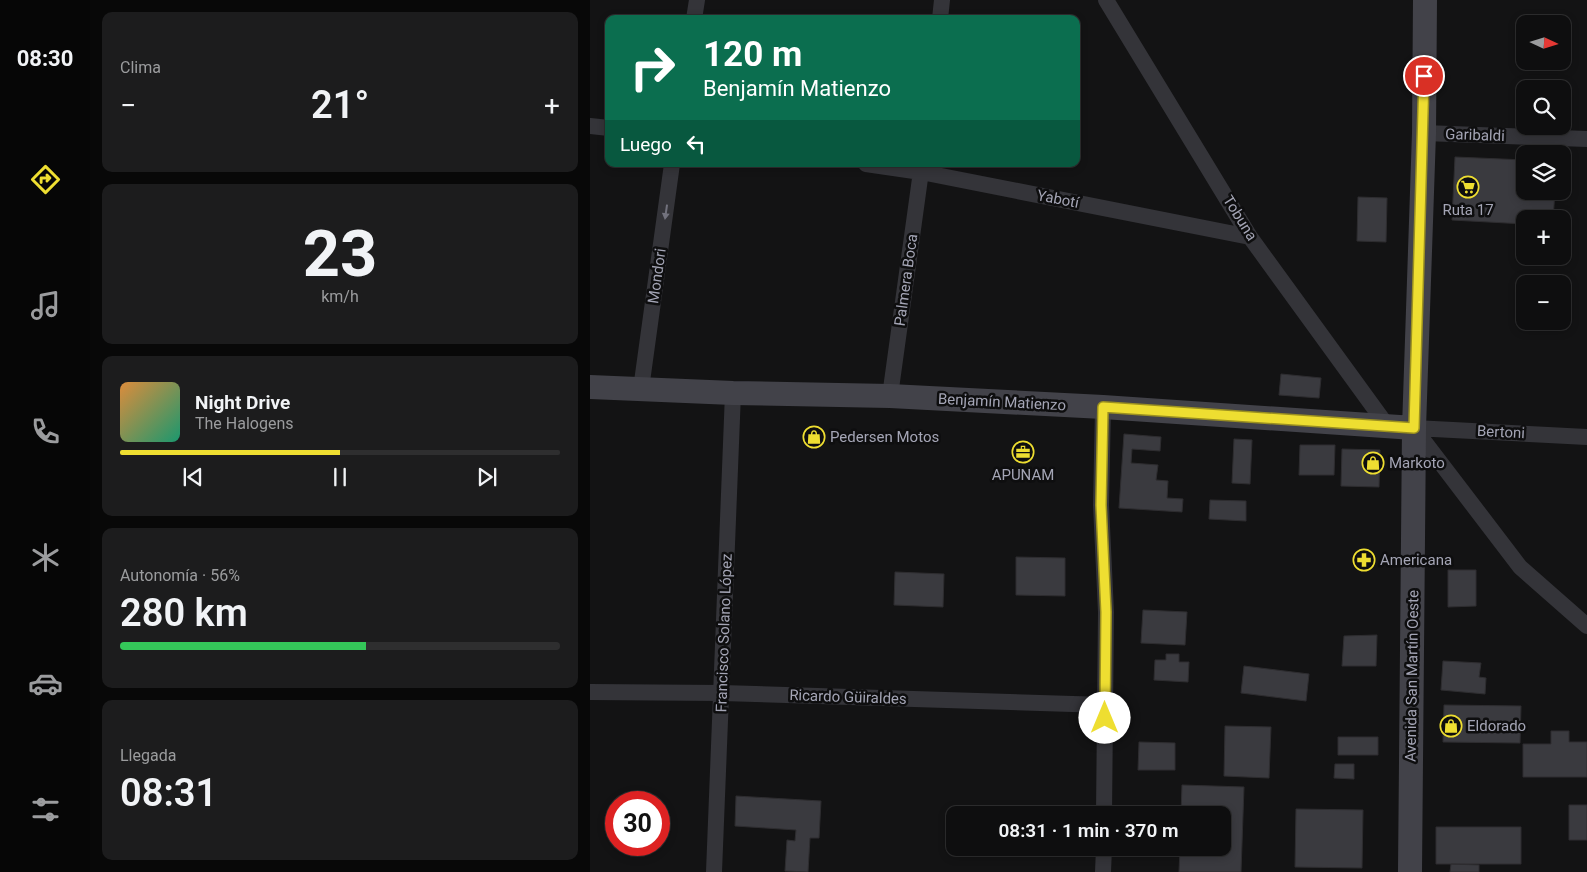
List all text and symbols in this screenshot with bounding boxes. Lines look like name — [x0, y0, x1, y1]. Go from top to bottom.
north arrow — [1516, 15, 1571, 70]
map controls — [1516, 15, 1571, 330]
text: 120 m — [703, 34, 802, 75]
icon: right — [620, 35, 685, 100]
text: 08:30 — [17, 46, 73, 71]
pin — [1403, 55, 1445, 97]
text: Clima — [120, 58, 161, 77]
icon: arrive — [1410, 62, 1438, 90]
text: Benjamín Matienzo — [703, 76, 891, 101]
button: search — [1516, 80, 1571, 135]
text: 21° — [311, 83, 369, 127]
text: − — [120, 89, 136, 122]
text: + — [544, 89, 560, 122]
street label: Garibaldi — [1445, 125, 1505, 145]
icon: left — [682, 130, 710, 158]
text: Luego — [620, 133, 672, 156]
button: layers — [1516, 145, 1571, 200]
icon: directions — [28, 162, 63, 197]
supermarket icon: Ruta 17 — [1456, 175, 1480, 199]
street label: Yabotí — [1036, 186, 1082, 212]
street label: Tobuna — [1219, 192, 1261, 244]
place label: Ruta 17 — [1442, 201, 1494, 219]
one-way arrow — [661, 204, 669, 220]
button: + — [1516, 210, 1571, 265]
text: 23 — [303, 216, 377, 292]
street label: Palmera Boca — [891, 233, 921, 327]
street label: Mondori — [644, 247, 670, 305]
button: − — [1516, 275, 1571, 330]
text: km/h — [321, 287, 359, 306]
icon: music — [28, 288, 63, 323]
street label: Benjamín Matienzo — [938, 390, 1066, 414]
text: Night Drive — [195, 391, 290, 414]
icon: phone — [28, 414, 63, 449]
text: The Halogens — [195, 414, 294, 433]
street label: Bertoni — [1477, 422, 1525, 442]
shop icon: Pedersen Motos — [802, 425, 826, 449]
place label: Pedersen Motos — [830, 428, 939, 446]
office icon: APUNAM — [1011, 440, 1035, 464]
shop icon: Markoto — [1361, 451, 1385, 475]
place label: Markoto — [1389, 454, 1445, 472]
icon: previous — [179, 463, 207, 491]
icon: pause — [326, 463, 354, 491]
icon: next — [473, 463, 501, 491]
place label: APUNAM — [992, 466, 1054, 484]
icon: climate — [28, 540, 63, 575]
pharmacy icon: Americana — [1352, 548, 1376, 572]
place label: Americana — [1380, 551, 1452, 569]
street label: Francisco Solano López — [712, 553, 736, 713]
text: Autonomía · 56% — [120, 566, 240, 585]
street label: Avenida San Martín Oeste — [1401, 590, 1423, 762]
text: 280 km — [120, 591, 248, 635]
icon: car — [28, 666, 63, 701]
street label: Ricardo Güiraldes — [789, 686, 907, 708]
position arrow — [1078, 691, 1130, 743]
shop icon: Eldorado — [1439, 714, 1463, 738]
place label: Eldorado — [1467, 717, 1526, 735]
text: Llegada — [120, 746, 176, 765]
text: 08:31 — [120, 771, 217, 815]
speed limit sign: 30 — [605, 791, 670, 856]
icon: filters — [28, 792, 63, 827]
text: 08:31 · 1 min · 370 m — [998, 819, 1179, 842]

